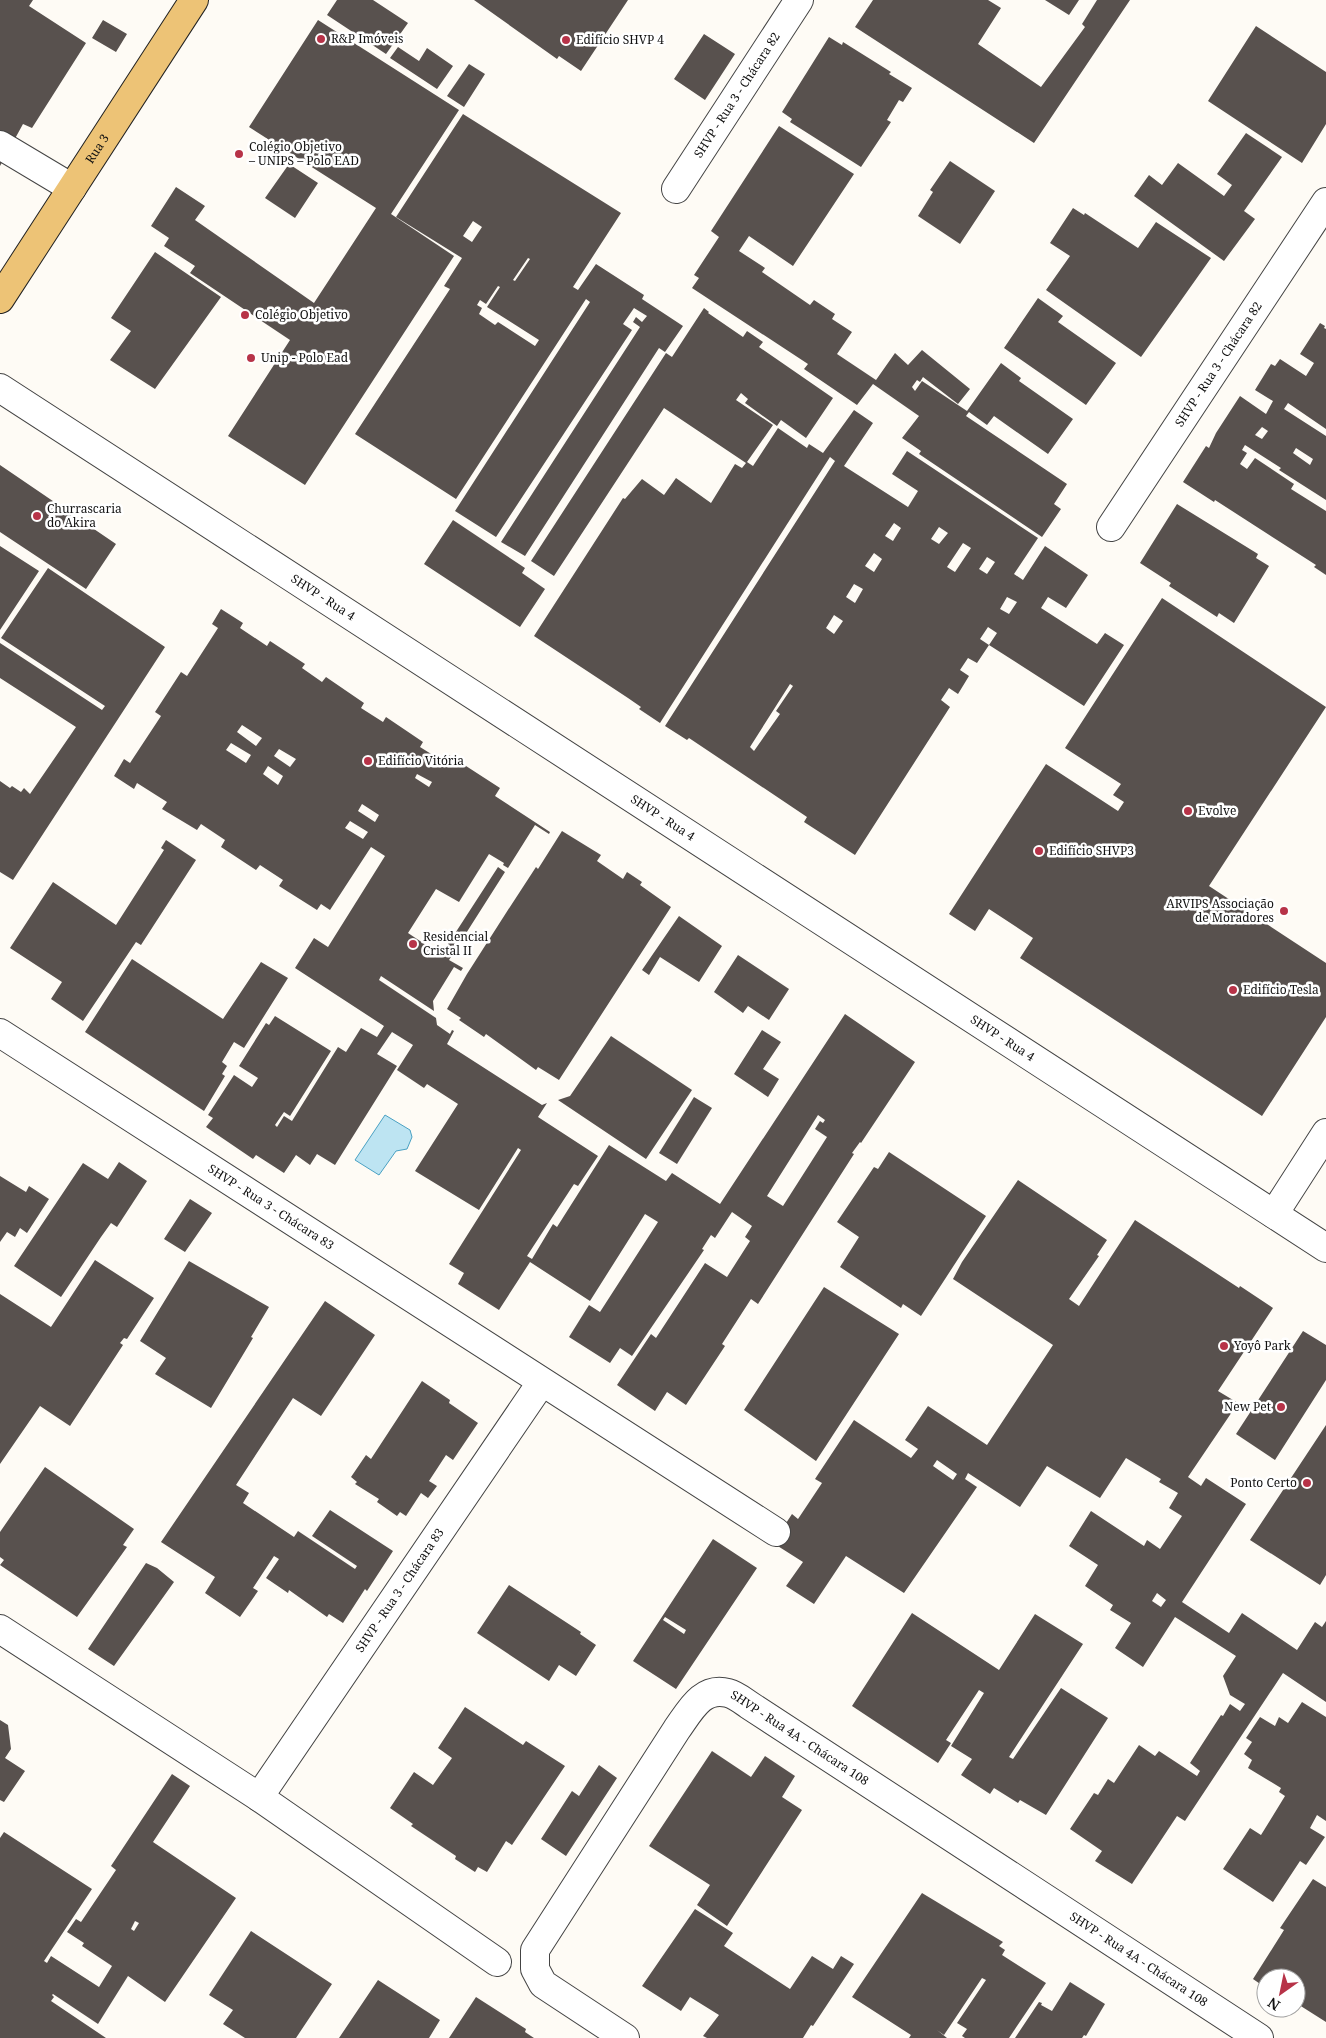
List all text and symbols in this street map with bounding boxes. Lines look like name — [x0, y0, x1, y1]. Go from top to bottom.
street label: SHVP - Rua 3 - Chácara 82 — [690, 29, 784, 161]
place label: R&P Imóveis — [331, 30, 403, 47]
place label: Edifício SHVP 4 — [576, 31, 664, 48]
marker: R&P Imóveis — [315, 33, 327, 45]
marker: Edifício SHVP 4 — [560, 34, 572, 46]
street label: Rua 3 — [81, 130, 113, 167]
place label: Colégio Objetivo – UNIPS – Polo EAD — [248, 138, 359, 169]
marker: Colégio Objetivo – UNIPS – Polo EAD — [233, 148, 245, 160]
street label: SHVP - Rua 3 - Chácara 82 — [1171, 298, 1266, 430]
place label: Colégio Objetivo — [255, 306, 348, 323]
marker: Colégio Objetivo — [239, 309, 251, 321]
place label: Unip - Polo Ead — [261, 349, 349, 366]
marker: Unip - Polo Ead — [245, 352, 257, 364]
place label: Churrascaria do Akira — [47, 500, 122, 531]
marker: Churrascaria do Akira — [31, 510, 43, 522]
street label: SHVP - Rua 4 — [288, 570, 359, 624]
place label: Edifício Vitória — [378, 752, 464, 769]
marker: Edifício Vitória — [362, 755, 374, 767]
street label: SHVP - Rua 4 — [628, 790, 699, 845]
place label: Evolve — [1198, 802, 1236, 819]
marker: Evolve — [1182, 805, 1194, 817]
place label: Edifício SHVP3 — [1049, 842, 1134, 859]
marker: Edifício SHVP3 — [1033, 845, 1045, 857]
place label: ARVIPS Associação de Moradores — [1166, 895, 1274, 926]
marker: ARVIPS Associação de Moradores — [1278, 905, 1290, 917]
place label: Residencial Cristal II — [423, 928, 489, 959]
marker: Residencial Cristal II — [407, 938, 419, 950]
place label: Edifício Tesla — [1243, 981, 1319, 998]
marker: Edifício Tesla — [1227, 984, 1239, 996]
street label: SHVP - Rua 4 — [967, 1011, 1039, 1065]
street label: SHVP - Rua 3 - Chácara 83 — [205, 1160, 338, 1254]
place label: Yoyô Park — [1233, 1337, 1292, 1354]
marker: Yoyô Park — [1218, 1340, 1230, 1352]
place label: New Pet — [1224, 1398, 1271, 1415]
marker: New Pet — [1275, 1401, 1287, 1413]
place label: Ponto Certo — [1230, 1474, 1297, 1491]
marker: Ponto Certo — [1301, 1477, 1313, 1489]
street label: SHVP - Rua 3 - Chácara 83 — [351, 1524, 448, 1656]
street label: SHVP - Rua 4A - Chácara 108 — [728, 1686, 872, 1789]
street label: SHVP - Rua 4A - Chácara 108 — [1066, 1908, 1212, 2011]
north arrow — [1256, 1968, 1306, 2018]
text: N — [1264, 1993, 1283, 2015]

